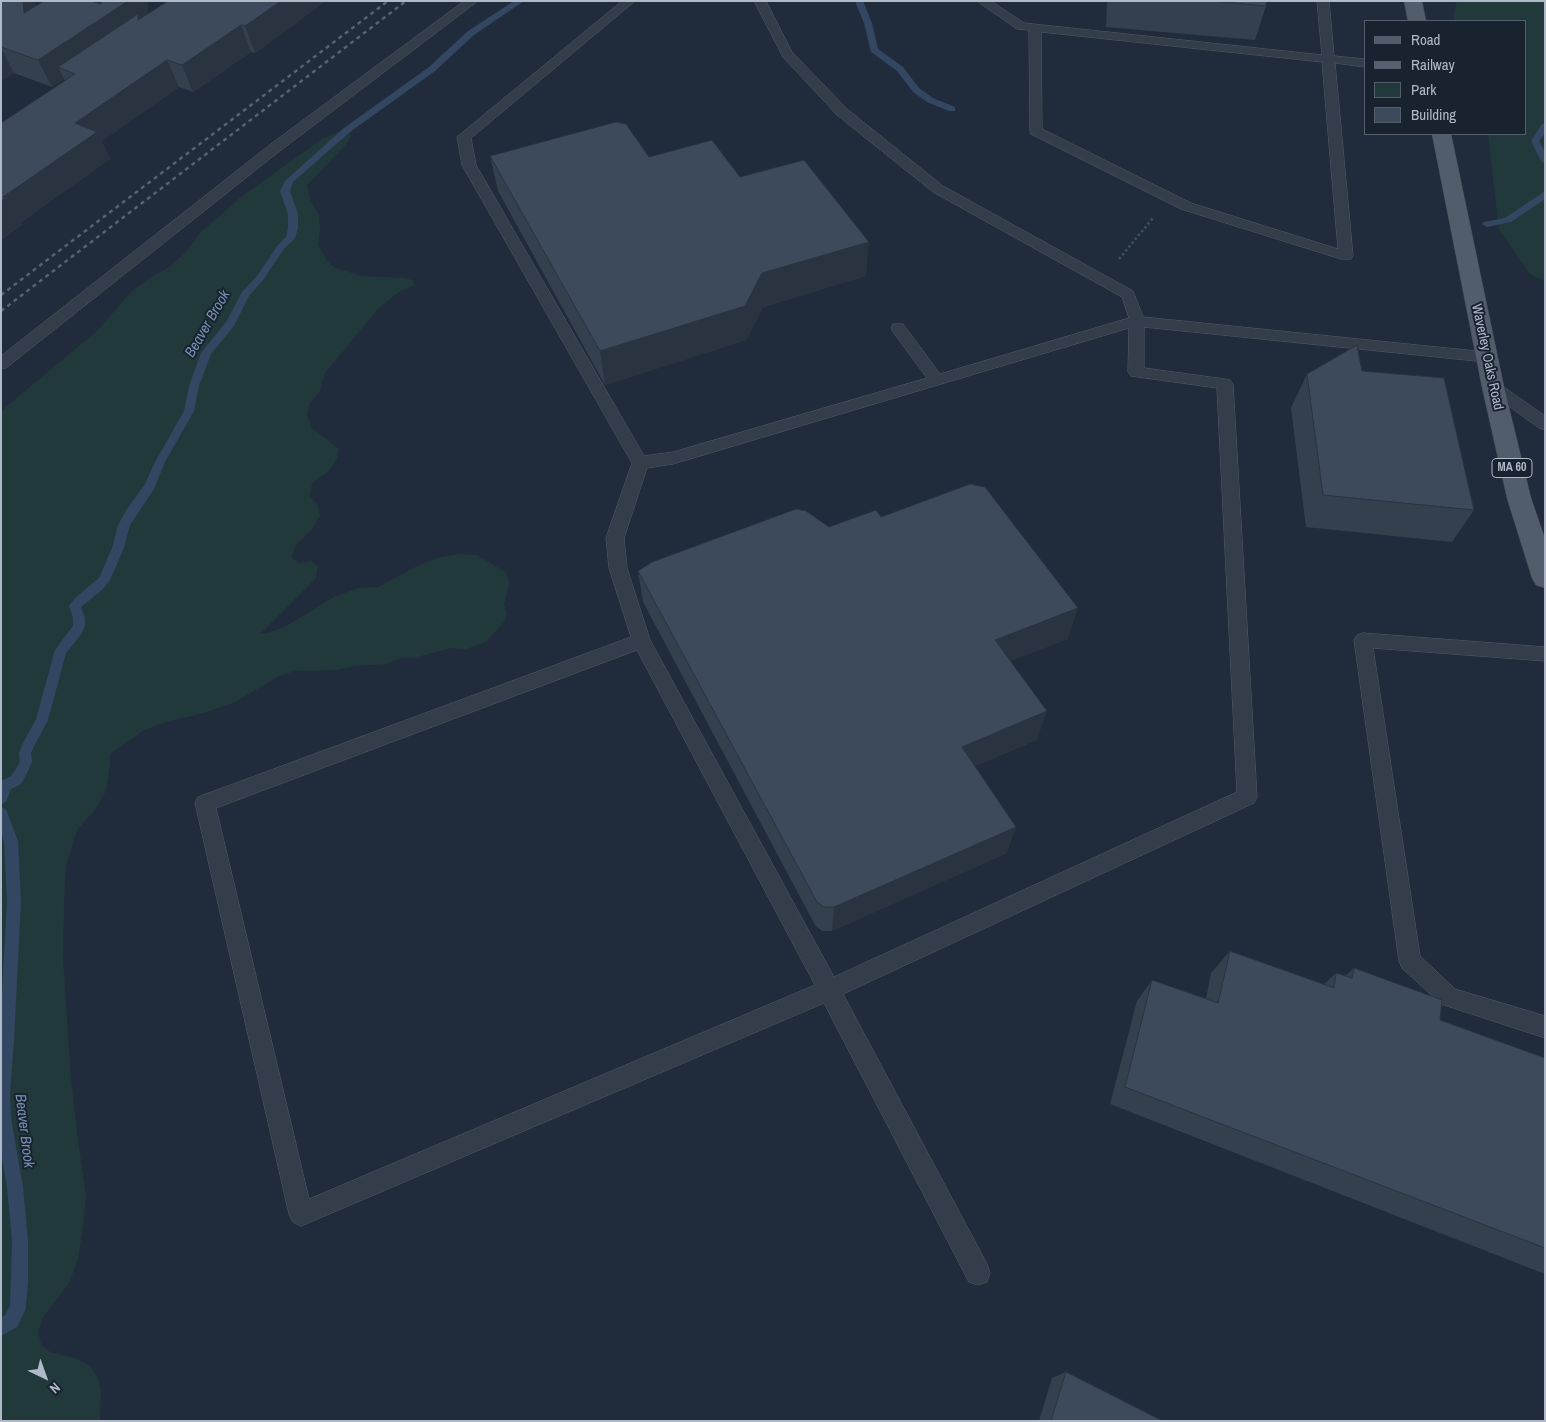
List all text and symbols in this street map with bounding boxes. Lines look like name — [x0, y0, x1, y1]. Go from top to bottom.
legend — [1364, 20, 1526, 135]
text: Road — [1411, 29, 1440, 50]
text: Railway — [1411, 54, 1455, 75]
text: Park — [1411, 79, 1436, 100]
text: Building — [1411, 104, 1456, 125]
water label: Beaver Brook — [182, 287, 234, 361]
street label: Waverley Oaks Road — [1468, 302, 1506, 412]
road number: MA 60 — [1492, 458, 1532, 478]
water label: Beaver Brook — [11, 1093, 37, 1169]
north arrow — [20, 1352, 70, 1402]
text: N — [46, 1379, 64, 1398]

